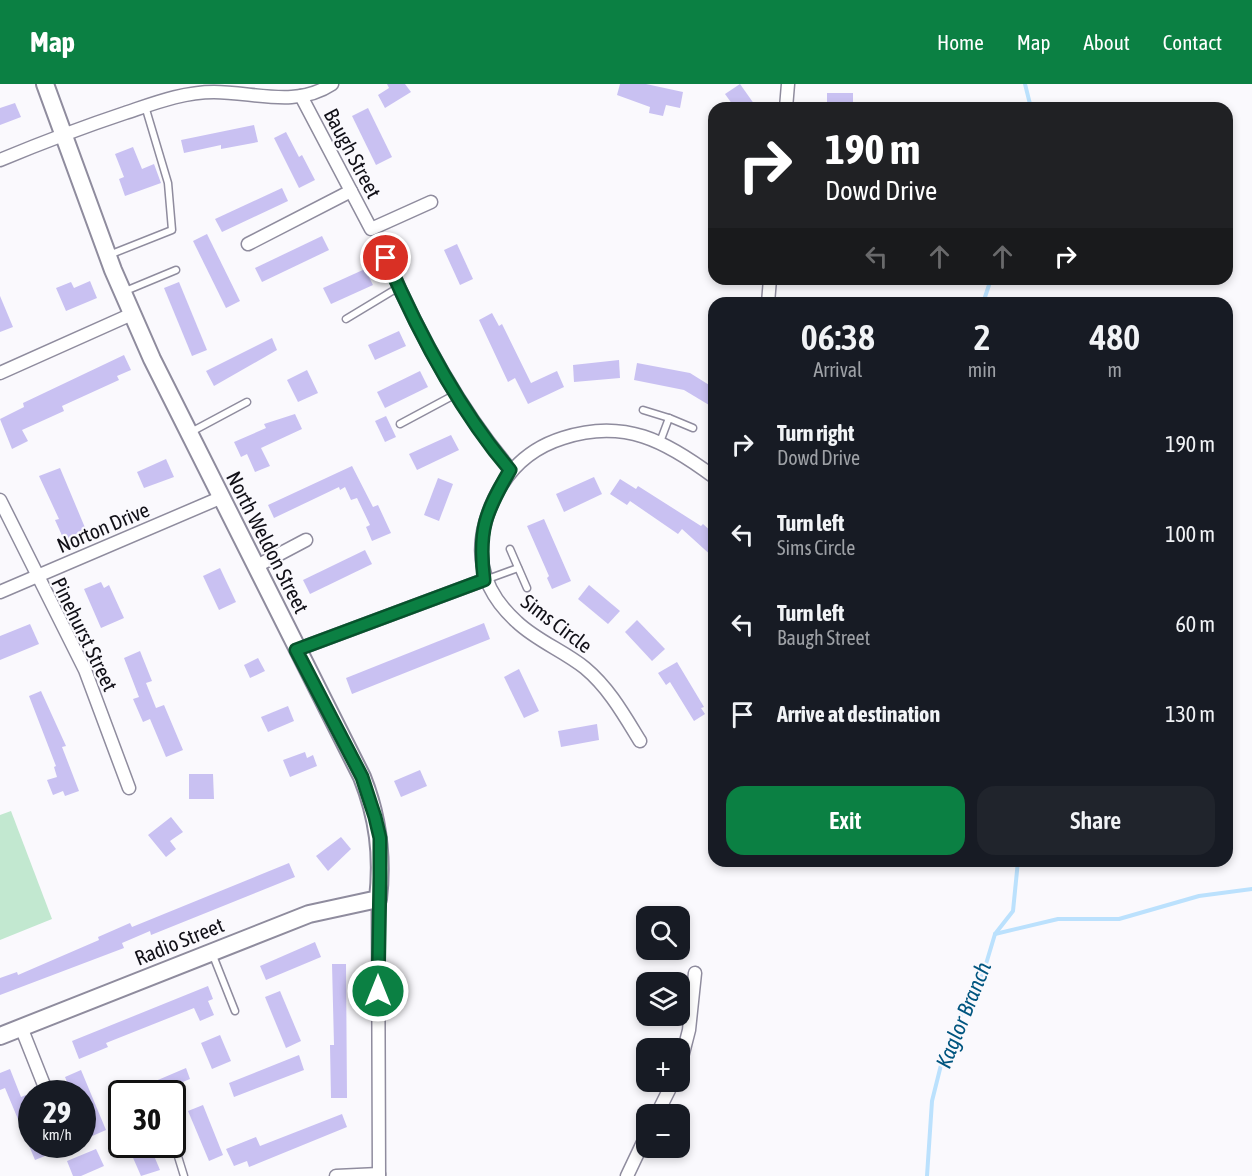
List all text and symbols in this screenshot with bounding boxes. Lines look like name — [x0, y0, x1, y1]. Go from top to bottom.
text: Map — [30, 26, 75, 58]
text: Home — [937, 30, 984, 54]
text: Map — [1017, 30, 1051, 54]
text: About — [1084, 30, 1130, 54]
text: Contact — [1163, 30, 1222, 54]
street label: Baugh Street — [319, 104, 387, 202]
text: 190 m — [825, 125, 920, 173]
icon: right — [726, 126, 804, 204]
text: Dowd Drive — [825, 175, 937, 206]
pin — [360, 232, 411, 283]
icon: left — [860, 240, 893, 273]
icon: ahead — [923, 240, 956, 273]
icon: ahead — [986, 240, 1019, 273]
icon: right — [1049, 240, 1082, 273]
icon: arrive — [369, 241, 402, 274]
text: 06:38 — [801, 316, 875, 358]
text: 2 — [974, 316, 991, 358]
text: 480 — [1089, 316, 1140, 358]
text: Arrival — [813, 358, 862, 381]
text: min — [968, 358, 997, 381]
text: m — [1108, 358, 1122, 381]
text: Turn right — [777, 420, 854, 446]
icon: right — [726, 428, 759, 461]
text: 190 m — [1165, 431, 1215, 457]
text: Dowd Drive — [777, 446, 860, 469]
street label: North Weldon Street — [222, 467, 314, 617]
street label: Norton Drive — [53, 497, 153, 557]
text: Turn left — [777, 510, 844, 536]
icon: left — [726, 518, 759, 551]
text: 100 m — [1165, 521, 1215, 547]
text: Sims Circle — [777, 536, 855, 559]
street label: Pinehurst Street — [47, 573, 123, 695]
street label: Sims Circle — [517, 589, 597, 657]
text: Turn left — [777, 600, 844, 626]
icon: left — [726, 608, 759, 641]
text: 60 m — [1175, 611, 1215, 637]
text: Baugh Street — [777, 626, 870, 649]
icon: arrive — [726, 698, 759, 731]
text: Arrive at destination — [777, 701, 940, 727]
text: 130 m — [1165, 701, 1215, 727]
button: Exit — [726, 786, 965, 855]
button: Share — [977, 786, 1215, 855]
map controls — [636, 906, 690, 1158]
button: search — [636, 906, 690, 960]
street label: Radio Street — [131, 912, 227, 970]
water label: Kaglor Branch — [930, 958, 996, 1072]
position arrow — [346, 959, 410, 1023]
button: layers — [636, 972, 690, 1026]
button: + — [636, 1038, 690, 1092]
speed limit sign: 30 — [108, 1080, 186, 1158]
text: 29 — [43, 1095, 71, 1129]
button: − — [636, 1104, 690, 1158]
text: km/h — [42, 1126, 72, 1143]

